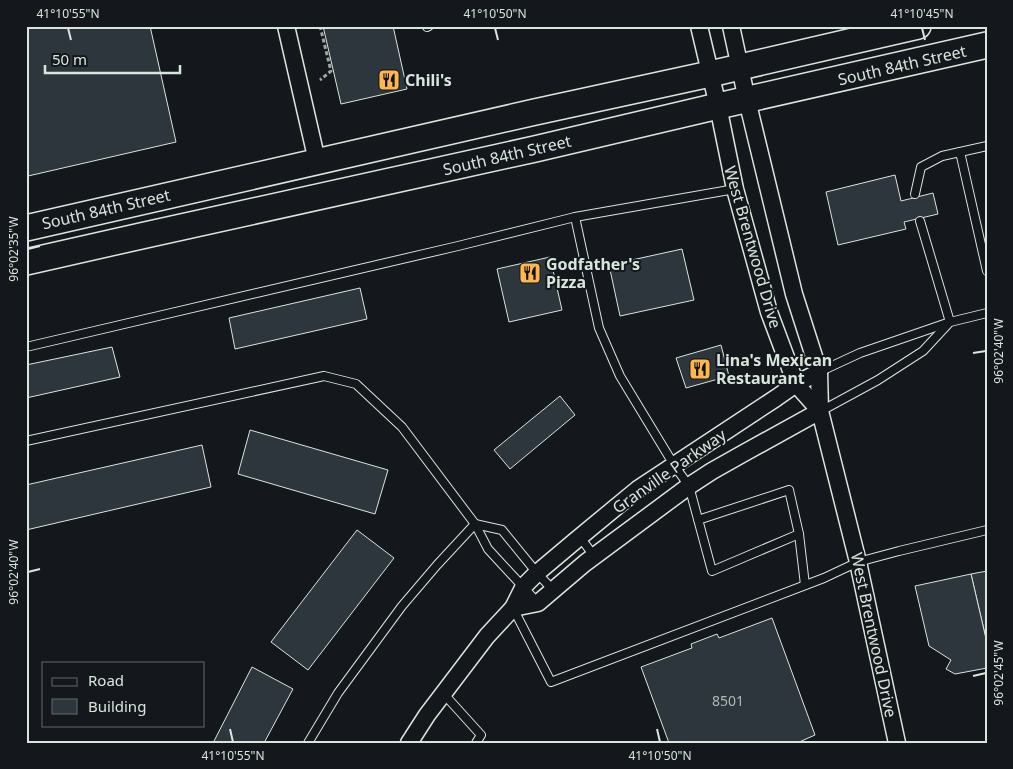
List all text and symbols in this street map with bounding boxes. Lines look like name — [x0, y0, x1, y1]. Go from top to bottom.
text: 41°10'55"N — [36, 5, 100, 22]
text: 41°10'50"N — [463, 5, 527, 22]
text: 41°10'45"N — [890, 5, 954, 22]
street label: South 84th Street — [836, 40, 968, 90]
scale bar — [45, 42, 180, 74]
text: 50 m — [52, 49, 87, 69]
restaurant icon: Chili's — [377, 68, 401, 92]
place label: Chili's — [405, 69, 452, 91]
street label: South 84th Street — [441, 130, 573, 180]
street label: West Brentwood Drive — [719, 163, 787, 331]
street label: South 84th Street — [40, 184, 172, 234]
text: 96°02'35"W — [5, 216, 22, 282]
place label: Godfather's Pizza — [546, 253, 640, 293]
restaurant icon: Godfather's Pizza — [518, 261, 542, 285]
text: 96°02'40"W — [990, 318, 1007, 384]
place label: Lina's Mexican Restaurant — [716, 349, 832, 389]
restaurant icon: Lina's Mexican Restaurant — [688, 357, 712, 381]
street label: Granville Parkway — [608, 423, 731, 518]
text: 96°02'40"W — [5, 539, 22, 605]
street label: West Brentwood Drive — [846, 551, 902, 719]
text: 96°02'45"W — [990, 640, 1007, 706]
legend — [42, 662, 205, 726]
text: Road — [88, 670, 124, 690]
house number: 8501 — [712, 691, 744, 710]
text: Building — [88, 696, 146, 716]
text: 41°10'55"N — [201, 747, 265, 764]
text: 41°10'50"N — [628, 747, 692, 764]

